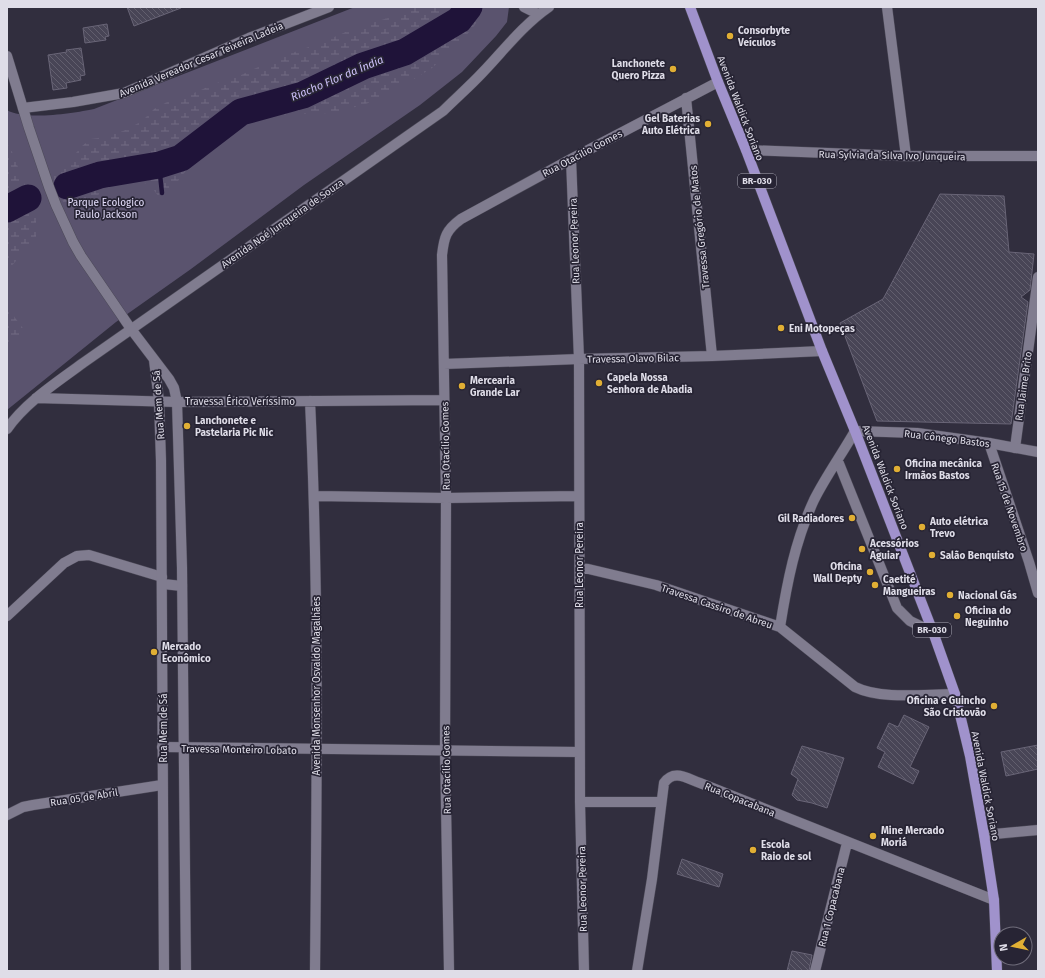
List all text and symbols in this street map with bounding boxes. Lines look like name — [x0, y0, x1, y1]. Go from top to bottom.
street label: Avenida Vereador Cesar Teixeira Ladeia — [118, 20, 285, 100]
place label: Consorbyte Veículos — [737, 25, 791, 49]
marker: Consorbyte Veículos — [725, 31, 735, 41]
water label: Riacho Flor da Índia — [289, 52, 385, 104]
street label: Avenida Waldick Soriano — [714, 54, 766, 163]
place label: Lanchonete Quero Pizza — [612, 58, 666, 82]
marker: Lanchonete Quero Pizza — [668, 64, 678, 74]
place label: Gel Baterias Auto Elétrica — [641, 113, 701, 137]
marker: Gel Baterias Auto Elétrica — [703, 119, 713, 129]
street label: Rua Otacílio Gomes — [540, 127, 625, 180]
street label: Rua Sylvia da Silva Ivo Junqueira — [818, 149, 966, 163]
street label: Travessa Gregório de Matos — [688, 164, 712, 289]
road number: BR-030 — [738, 174, 776, 188]
street label: Avenida Noé Junqueira de Souza — [219, 177, 346, 271]
park label: Parque Ecologico Paulo Jackson — [68, 197, 145, 221]
street label: Rua Leonor Pereira — [568, 198, 582, 284]
marker: Eni Motopeças — [776, 323, 786, 333]
place label: Eni Motopeças — [789, 323, 855, 335]
street label: Rua Jaime Brito — [1013, 350, 1035, 422]
street label: Travessa Olavo Bilac — [587, 352, 679, 366]
street label: Rua Mem de Sá — [151, 370, 167, 440]
place label: Capela Nossa Senhora de Abadia — [607, 372, 693, 396]
place label: Mercearia Grande Lar — [470, 375, 521, 399]
marker: Capela Nossa Senhora de Abadia — [594, 378, 604, 388]
marker: Mercearia Grande Lar — [457, 381, 467, 391]
street label: Travessa Érico Veríssimo — [185, 394, 295, 408]
street label: Rua Otacílio Gomes — [438, 401, 453, 490]
place label: Lanchonete e Pastelaria Pic Nic — [195, 415, 273, 439]
marker: Lanchonete e Pastelaria Pic Nic — [182, 421, 192, 431]
street label: Avenida Waldick Soriano — [859, 423, 911, 532]
street label: Rua Cônego Bastos — [903, 428, 991, 450]
place label: Oficina mecânica Irmãos Bastos — [905, 458, 983, 482]
street label: Rua 15 de Novembro — [988, 461, 1030, 553]
marker: Oficina mecânica Irmãos Bastos — [892, 464, 902, 474]
place label: Gil Radiadores — [778, 513, 844, 525]
marker: Gil Radiadores — [847, 513, 857, 523]
place label: Auto elétrica Trevo — [929, 515, 989, 540]
street label: Rua Leonor Pereira — [574, 522, 586, 608]
marker: Auto elétrica Trevo — [917, 522, 927, 532]
place label: Acessórios Aguiar — [869, 537, 919, 562]
marker: Acessórios Aguiar — [857, 544, 867, 554]
marker: Salão Benquisto — [927, 550, 937, 560]
place label: Salão Benquisto — [940, 550, 1014, 562]
place label: Oficina Wall Depty — [813, 561, 863, 585]
marker: Oficina Wall Depty — [865, 567, 875, 577]
place label: Caetité Mangueiras — [883, 573, 936, 598]
marker: Caetité Mangueiras — [870, 580, 880, 590]
street label: Travessa Cassiro de Abreu — [660, 582, 774, 632]
place label: Nacional Gás — [958, 589, 1017, 602]
marker: Nacional Gás — [945, 590, 955, 600]
street label: Avenida Monsenhor Osvaldo Magalhães — [311, 596, 323, 776]
place label: Oficina do Neguinho — [965, 605, 1011, 629]
marker: Oficina do Neguinho — [952, 611, 962, 621]
road number: BR-030 — [913, 623, 951, 637]
place label: Mercado Econômico — [162, 641, 211, 665]
marker: Mercado Econômico — [149, 647, 159, 657]
street label: Rua Mem de Sá — [158, 693, 170, 763]
place label: Oficina e Guincho São Cristovão — [907, 695, 986, 719]
marker: Oficina e Guincho São Cristovão — [989, 701, 999, 711]
street label: Rua Otacílio Gomes — [439, 725, 454, 814]
street label: Avenida Waldick Soriano — [968, 730, 1002, 842]
street label: Travessa Monteiro Lobato — [181, 743, 297, 757]
street label: Rua Copacabana — [703, 780, 777, 820]
street label: Rua 05 de Abril — [49, 787, 119, 809]
place label: Mine Mercado Moriá — [881, 825, 945, 849]
marker: Mine Mercado Moriá — [868, 831, 878, 841]
place label: Escola Raio de sol — [761, 839, 811, 863]
marker: Escola Raio de sol — [748, 845, 758, 855]
street label: Rua Leonor Pereira — [576, 846, 590, 932]
street label: Rua 1 Copacabana — [816, 866, 848, 949]
north arrow — [993, 926, 1033, 966]
text: N — [997, 943, 1011, 952]

